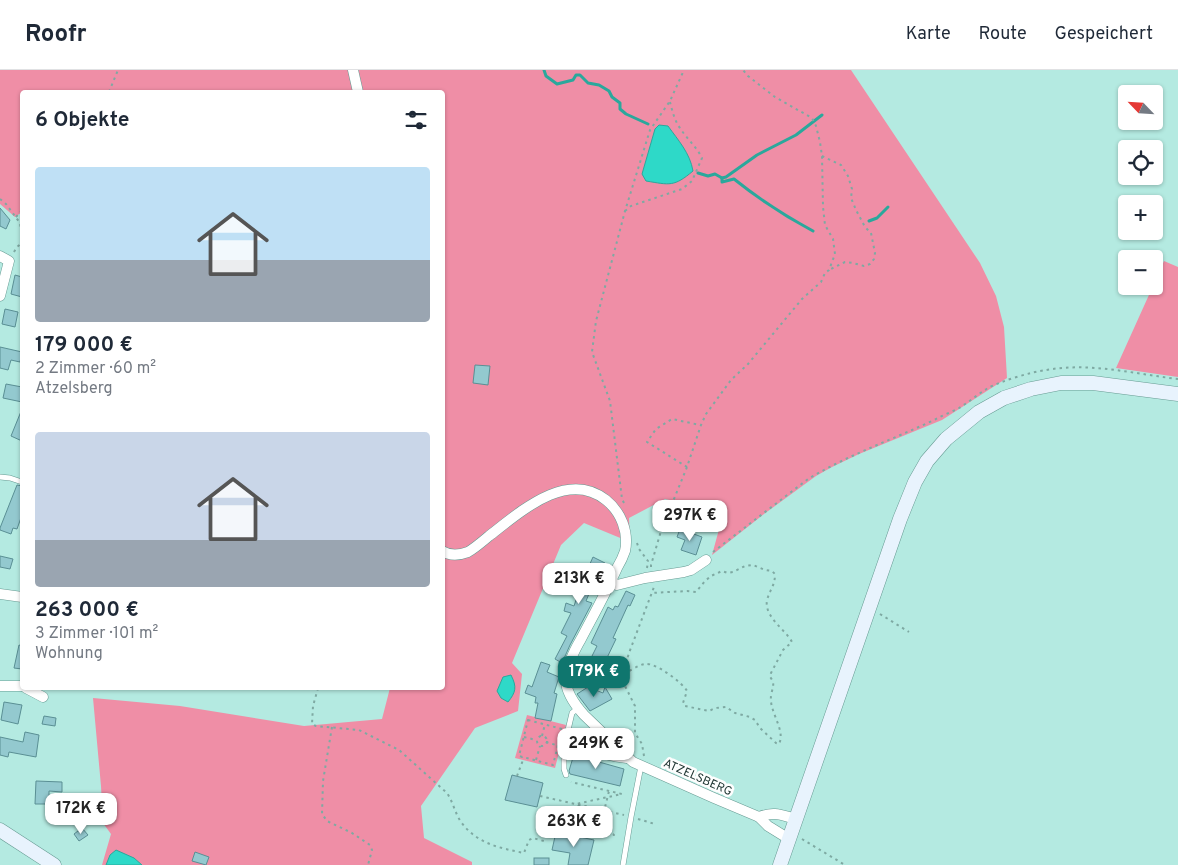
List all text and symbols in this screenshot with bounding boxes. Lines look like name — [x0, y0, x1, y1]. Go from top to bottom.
text: Roofr — [25, 20, 87, 50]
text: Karte — [906, 23, 951, 46]
text: Route — [979, 23, 1027, 46]
text: Gespeichert — [1055, 23, 1153, 46]
north arrow — [1118, 85, 1162, 130]
map controls — [1118, 85, 1163, 295]
icon: filters — [402, 106, 430, 134]
text: 6 Objekte — [35, 107, 130, 134]
button: locate — [1118, 140, 1163, 185]
button: + — [1118, 195, 1163, 240]
icon: home — [188, 199, 278, 289]
button: − — [1118, 250, 1163, 295]
text: 179 000 € — [35, 332, 133, 359]
text: 2 Zimmer · 60 m² — [35, 359, 156, 379]
text: Atzelsberg — [35, 379, 113, 399]
icon: home — [188, 464, 278, 554]
pin: 297K € — [649, 500, 731, 542]
text: 297K € — [663, 506, 717, 526]
pin: 213K € — [538, 562, 620, 605]
text: 213K € — [553, 569, 605, 589]
text: 263 000 € — [35, 597, 139, 624]
text: 3 Zimmer · 101 m² — [35, 624, 158, 644]
text: Wohnung — [35, 644, 103, 664]
pin: 179K € — [553, 656, 635, 698]
text: 179K € — [569, 662, 619, 682]
pin: 249K € — [555, 728, 637, 770]
text: 249K € — [568, 734, 624, 754]
street label: ATZELSBERG — [661, 756, 734, 800]
pin: 172K € — [40, 792, 122, 835]
text: 172K € — [56, 799, 106, 819]
pin: 263K € — [533, 806, 615, 848]
text: 263K € — [547, 812, 601, 832]

